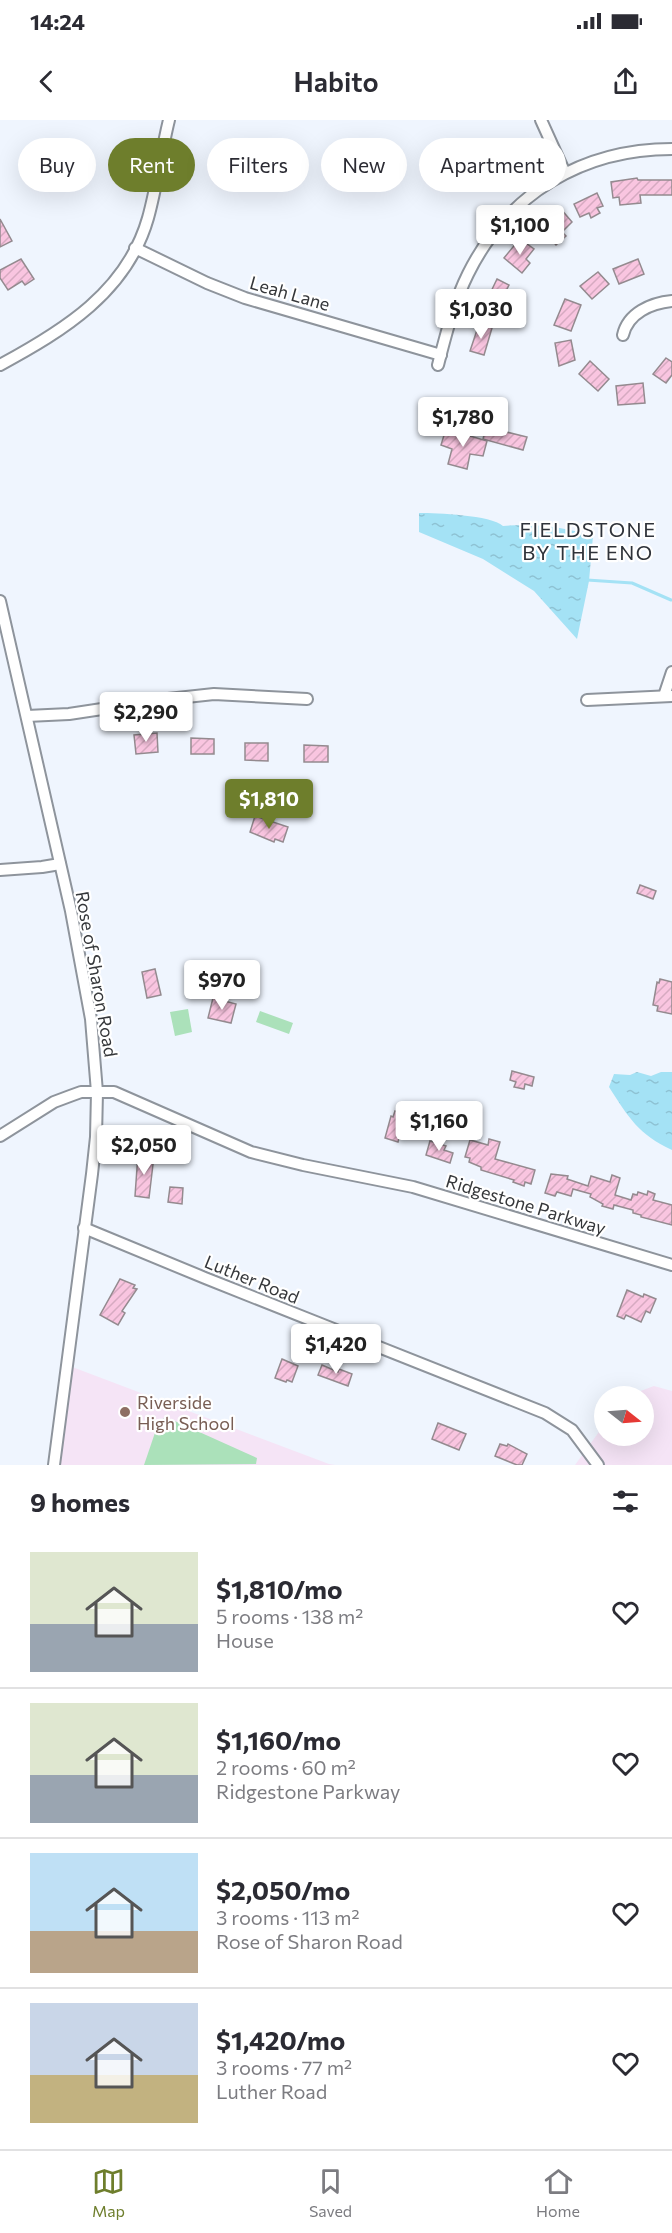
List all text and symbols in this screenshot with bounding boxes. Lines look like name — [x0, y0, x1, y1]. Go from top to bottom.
text: 14:24 — [30, 8, 85, 35]
icon: back — [30, 65, 63, 98]
text: Habito — [293, 65, 379, 98]
icon: share — [609, 65, 642, 98]
chip: Buy — [18, 138, 96, 192]
chip: Rent — [108, 138, 195, 192]
chip: Filters — [207, 138, 309, 192]
chip: New — [321, 138, 407, 192]
chip: Apartment — [419, 138, 566, 192]
pin: $1,100 — [471, 205, 569, 256]
text: $1,100 — [490, 212, 550, 236]
street label: Leah Lane — [247, 271, 333, 315]
pin: $1,030 — [432, 289, 530, 340]
text: $1,030 — [449, 296, 513, 320]
pin: $1,780 — [414, 397, 512, 448]
text: $1,780 — [432, 404, 494, 428]
district label: FIELDSTONE BY THE ENO — [519, 517, 657, 564]
pin: $2,290 — [97, 692, 195, 743]
text: $2,290 — [114, 699, 178, 723]
pin: $1,810 — [220, 779, 318, 830]
text: $1,810 — [239, 786, 299, 810]
street label: Rose of Sharon Road — [72, 889, 122, 1059]
pin: $970 — [186, 960, 258, 1011]
text: $970 — [198, 967, 246, 991]
pin: $1,160 — [390, 1101, 488, 1152]
text: $1,160 — [410, 1108, 468, 1132]
pin: $2,050 — [95, 1125, 193, 1176]
text: $2,050 — [111, 1132, 177, 1156]
street label: Ridgestone Parkway — [443, 1169, 609, 1239]
street label: Luther Road — [201, 1250, 303, 1308]
pin: $1,420 — [287, 1324, 385, 1375]
text: $1,420 — [305, 1331, 367, 1355]
north arrow — [594, 1386, 654, 1446]
map controls — [594, 1386, 654, 1446]
place label: Riverside High School — [137, 1391, 235, 1434]
marker: Riverside High School — [118, 1405, 132, 1419]
icon: filters — [609, 1485, 642, 1518]
text: 9 homes — [30, 1486, 130, 1517]
text: $1,810/mo — [216, 1573, 343, 1604]
icon: home — [78, 1576, 150, 1648]
icon: heart — [609, 1596, 642, 1629]
text: 5 rooms · 138 m² — [216, 1604, 363, 1628]
text: House — [216, 1628, 274, 1652]
text: $1,160/mo — [216, 1724, 341, 1755]
icon: home — [78, 1727, 150, 1799]
icon: heart — [609, 1747, 642, 1780]
text: 2 rooms · 60 m² — [216, 1755, 356, 1779]
text: Ridgestone Parkway — [216, 1779, 400, 1803]
text: $2,050/mo — [216, 1874, 350, 1905]
icon: home — [78, 1877, 150, 1949]
icon: heart — [609, 1897, 642, 1930]
text: 3 rooms · 113 m² — [216, 1905, 360, 1929]
text: Rose of Sharon Road — [216, 1929, 403, 1953]
text: $1,420/mo — [216, 2024, 345, 2055]
icon: home — [78, 2027, 150, 2099]
icon: heart — [609, 2047, 642, 2080]
text: 3 rooms · 77 m² — [216, 2055, 352, 2079]
text: Luther Road — [216, 2079, 327, 2103]
tab: Map — [92, 2165, 125, 2220]
tab: Saved — [309, 2165, 352, 2220]
tab: Home — [536, 2165, 580, 2220]

